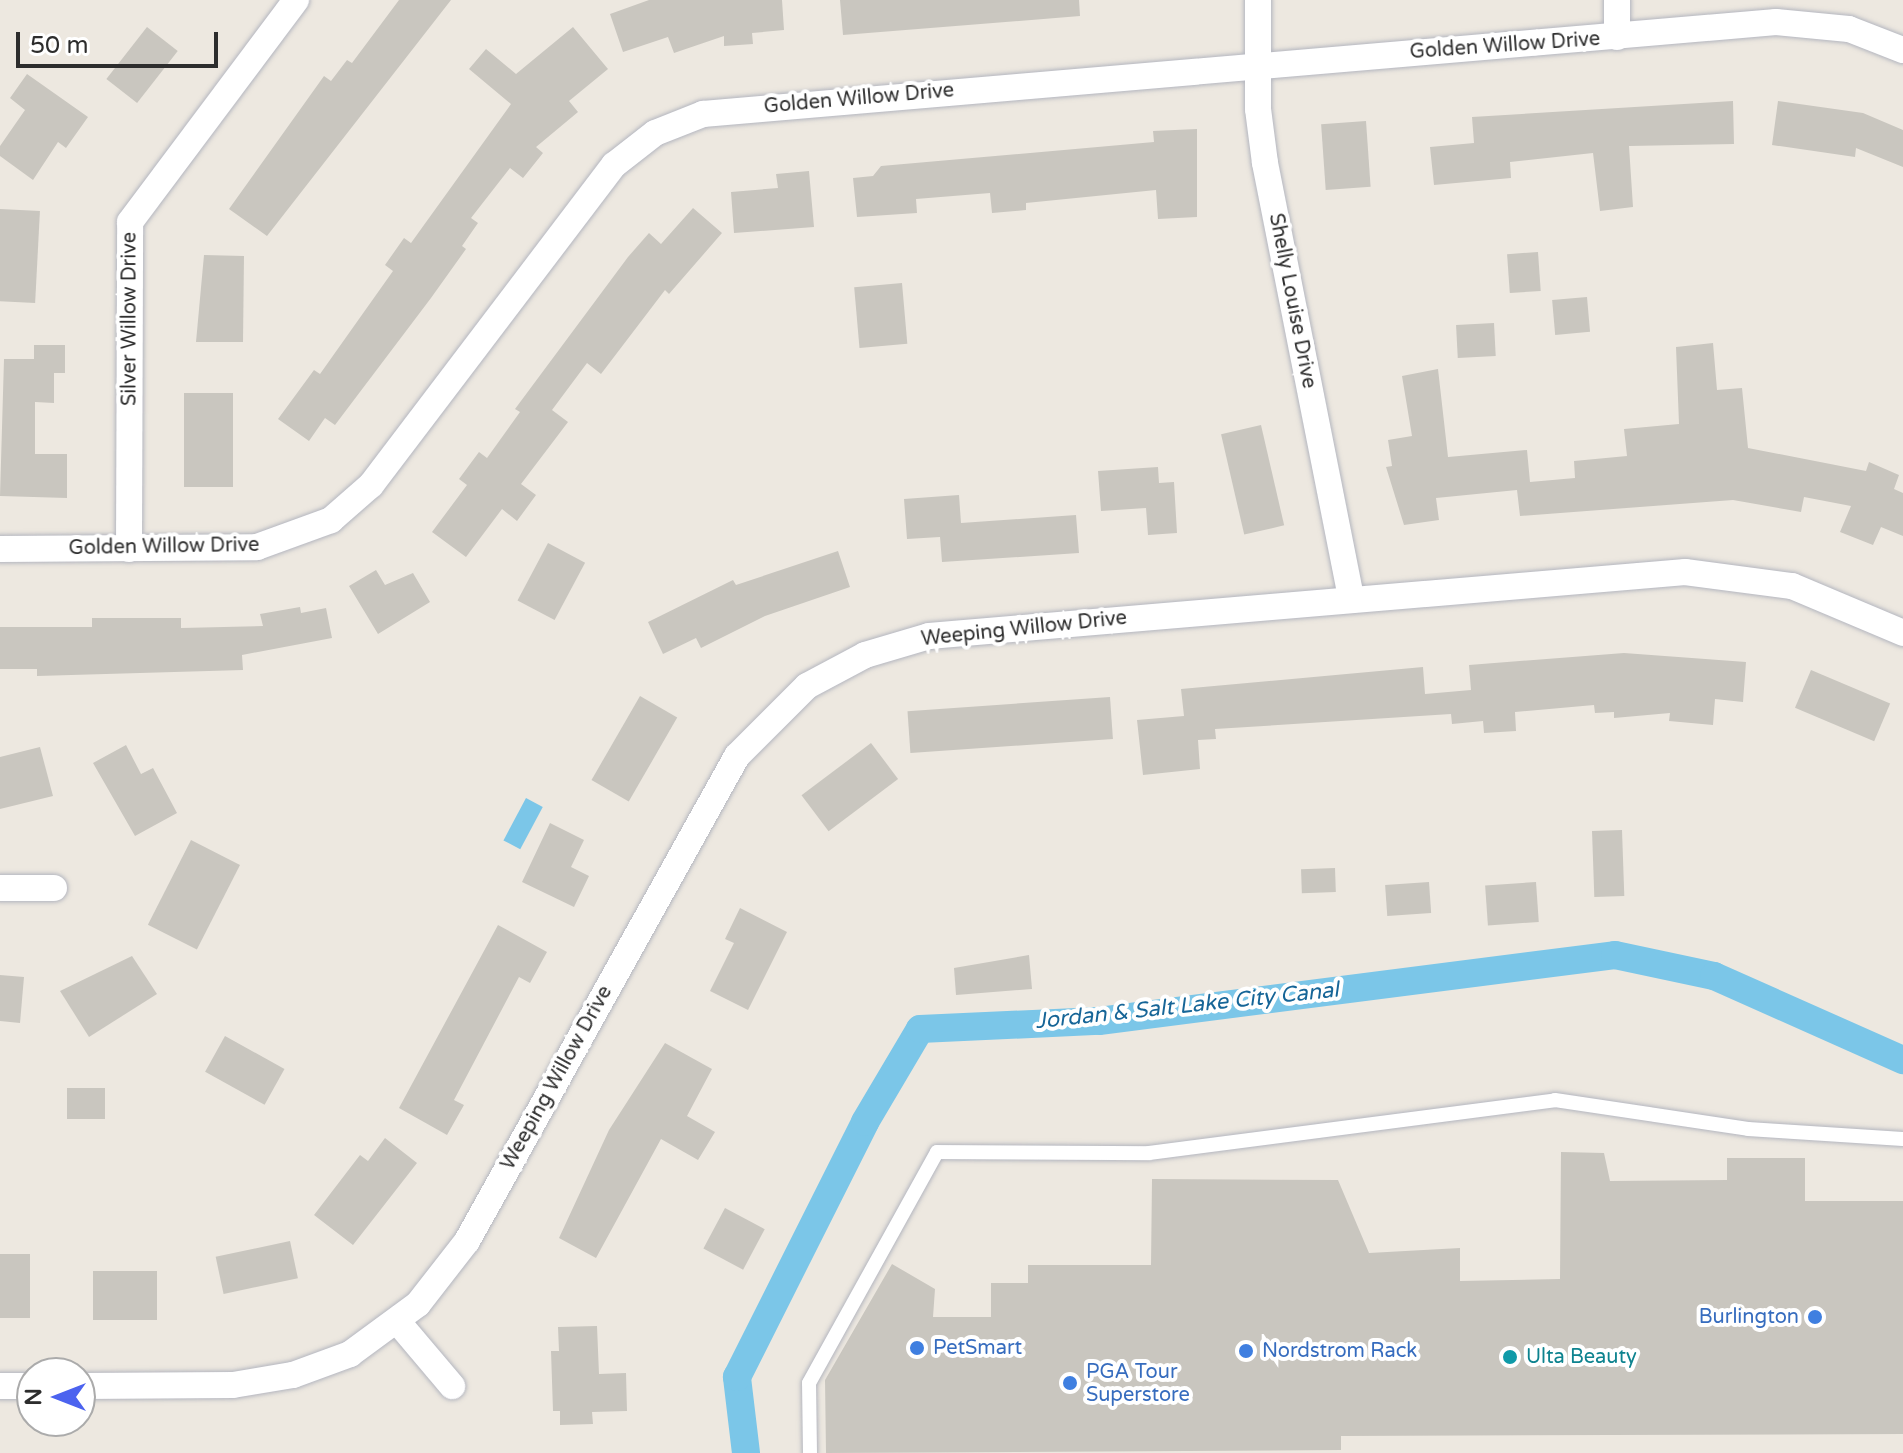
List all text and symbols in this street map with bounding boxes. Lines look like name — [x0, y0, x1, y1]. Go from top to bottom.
scale bar — [20, 16, 222, 66]
street label: Golden Willow Drive — [1409, 27, 1601, 65]
text: 50 m — [30, 31, 88, 60]
street label: Golden Willow Drive — [763, 79, 955, 119]
street label: Shelly Louise Drive — [1263, 211, 1321, 391]
street label: Silver Willow Drive — [118, 232, 142, 406]
street label: Golden Willow Drive — [68, 533, 260, 561]
street label: Weeping Willow Drive — [920, 606, 1128, 652]
water label: Jordan & Salt Lake City Canal — [1034, 977, 1340, 1035]
street label: Weeping Willow Drive — [496, 982, 618, 1174]
place label: Burlington — [1699, 1305, 1799, 1329]
marker: Burlington — [1806, 1308, 1824, 1326]
place label: PetSmart — [933, 1336, 1022, 1360]
marker: PetSmart — [908, 1339, 926, 1357]
place label: Nordstrom Rack — [1262, 1339, 1417, 1363]
marker: Nordstrom Rack — [1237, 1342, 1255, 1360]
place label: Ulta Beauty — [1526, 1345, 1637, 1369]
marker: Ulta Beauty — [1501, 1348, 1519, 1366]
north arrow — [16, 1357, 96, 1437]
place label: PGA Tour Superstore — [1086, 1360, 1190, 1407]
marker: PGA Tour Superstore — [1061, 1374, 1079, 1392]
text: N — [21, 1388, 47, 1406]

